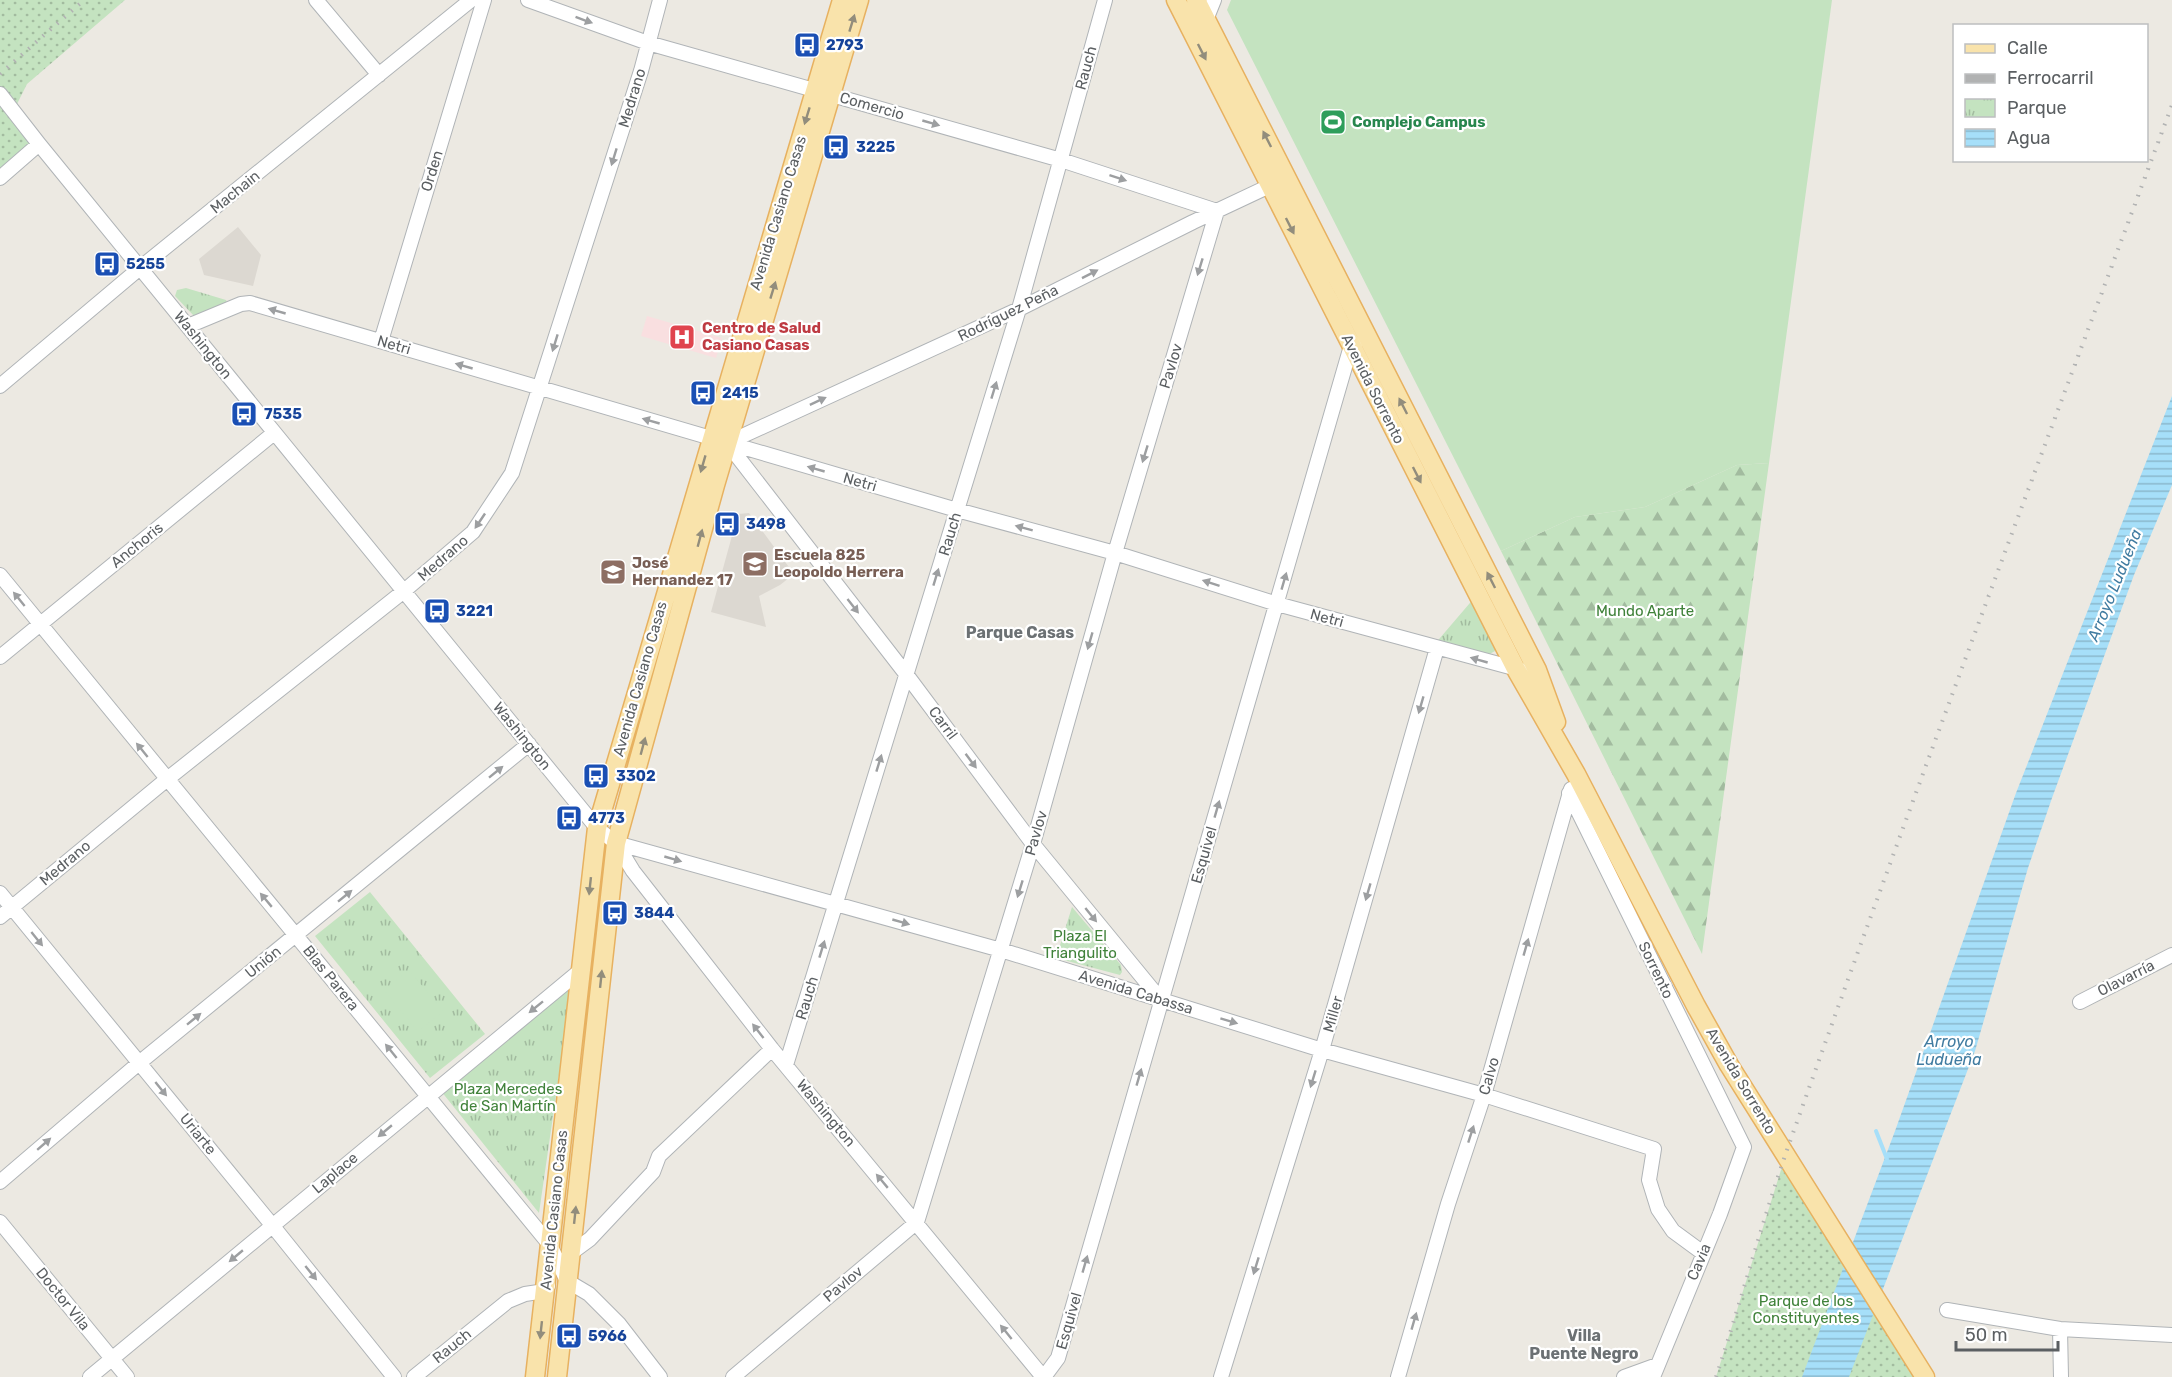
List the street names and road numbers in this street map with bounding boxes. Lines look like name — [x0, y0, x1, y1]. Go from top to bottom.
street label: Rauch — [1072, 44, 1100, 92]
street label: Medrano — [615, 66, 649, 130]
street label: Comercio — [838, 88, 906, 124]
street label: Avenida Casiano Casas — [746, 133, 810, 292]
street label: Orden — [417, 148, 447, 194]
street label: Machain — [207, 167, 263, 217]
street label: Rodríguez Peña — [955, 281, 1061, 345]
street label: Washington — [170, 307, 236, 383]
street label: Avenida Sorrento — [1338, 331, 1408, 447]
street label: Netri — [375, 332, 413, 358]
street label: Pavlov — [1156, 341, 1186, 391]
street label: Netri — [841, 469, 879, 495]
street label: Rauch — [935, 510, 965, 558]
street label: Anchoris — [107, 518, 167, 572]
street label: Medrano — [414, 531, 472, 585]
street label: Avenida Casiano Casas — [609, 599, 671, 759]
street label: Netri — [1308, 605, 1346, 631]
street label: Washington — [489, 698, 555, 774]
street label: Carril — [925, 703, 961, 743]
street label: Pavlov — [1021, 808, 1051, 858]
street label: Esquivel — [1187, 824, 1221, 886]
street label: Medrano — [36, 837, 94, 889]
street label: Sorrento — [1635, 939, 1677, 1001]
street label: Unión — [241, 942, 285, 982]
street label: Blas Parera — [299, 942, 363, 1014]
street label: Olavarría — [2095, 956, 2157, 1000]
street label: Avenida Cabassa — [1077, 966, 1195, 1018]
street label: Rauch — [792, 974, 822, 1022]
street label: Miller — [1319, 993, 1347, 1034]
street label: Avenida Sorrento — [1702, 1025, 1780, 1137]
street label: Calvo — [1475, 1055, 1503, 1097]
street label: Washington — [793, 1076, 859, 1150]
street label: Uriarte — [176, 1110, 220, 1158]
street label: Avenida Casiano Casas — [537, 1129, 571, 1291]
street label: Laplace — [308, 1149, 362, 1197]
street label: Cavia — [1683, 1241, 1715, 1283]
street label: Pavlov — [820, 1262, 866, 1306]
street label: Doctor Vila — [32, 1264, 94, 1334]
street label: Esquivel — [1052, 1290, 1086, 1352]
street label: Rauch — [429, 1325, 475, 1367]

